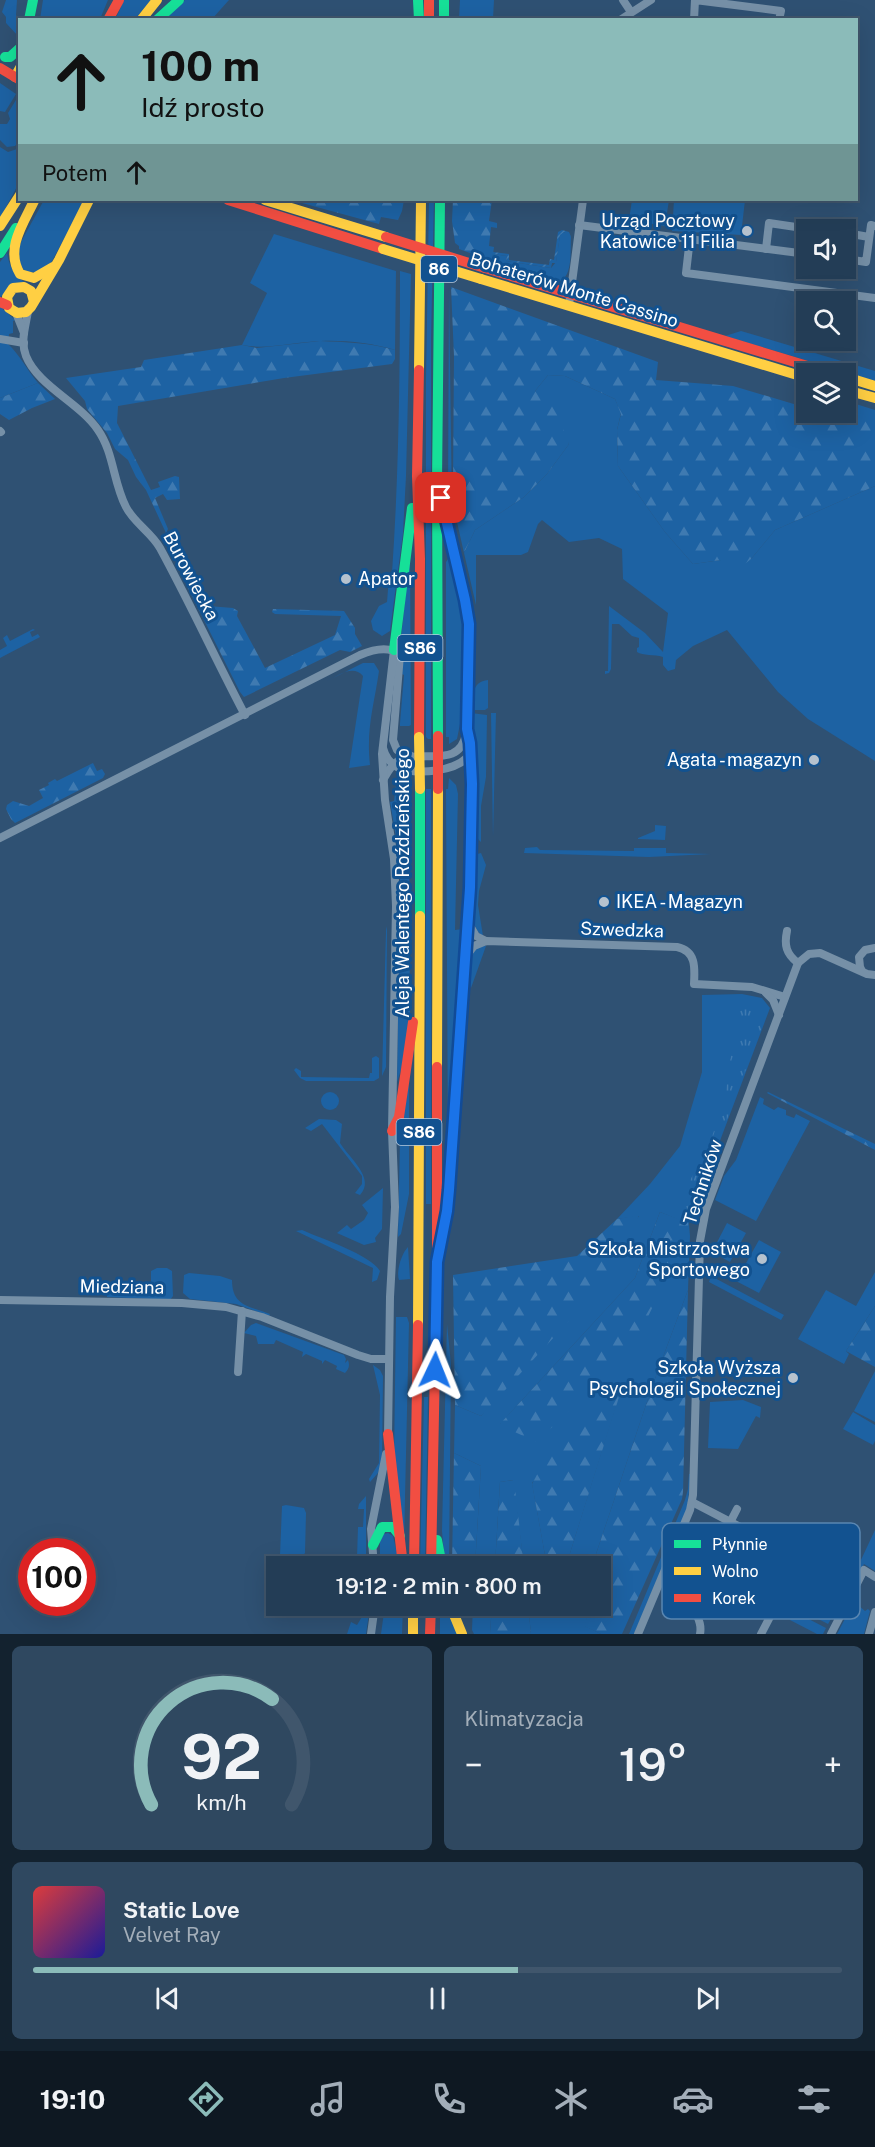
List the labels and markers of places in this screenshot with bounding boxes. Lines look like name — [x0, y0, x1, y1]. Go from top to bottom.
place label: Urząd Pocztowy Katowice 11 Filia — [600, 210, 735, 252]
marker: Urząd Pocztowy Katowice 11 Filia — [740, 224, 754, 238]
pin — [415, 472, 466, 523]
place label: Apator — [358, 568, 415, 589]
marker: Apator — [339, 572, 353, 586]
place label: Agata - magazyn — [667, 749, 802, 770]
marker: Agata - magazyn — [807, 753, 821, 767]
place label: IKEA - Magazyn — [616, 891, 743, 912]
marker: IKEA - Magazyn — [597, 895, 611, 909]
place label: Szkoła Mistrzostwa Sportowego — [587, 1238, 750, 1280]
marker: Szkoła Mistrzostwa Sportowego — [755, 1252, 769, 1266]
place label: Szkoła Wyższa Psychologii Społecznej — [589, 1357, 781, 1399]
marker: Szkoła Wyższa Psychologii Społecznej — [786, 1371, 800, 1385]

